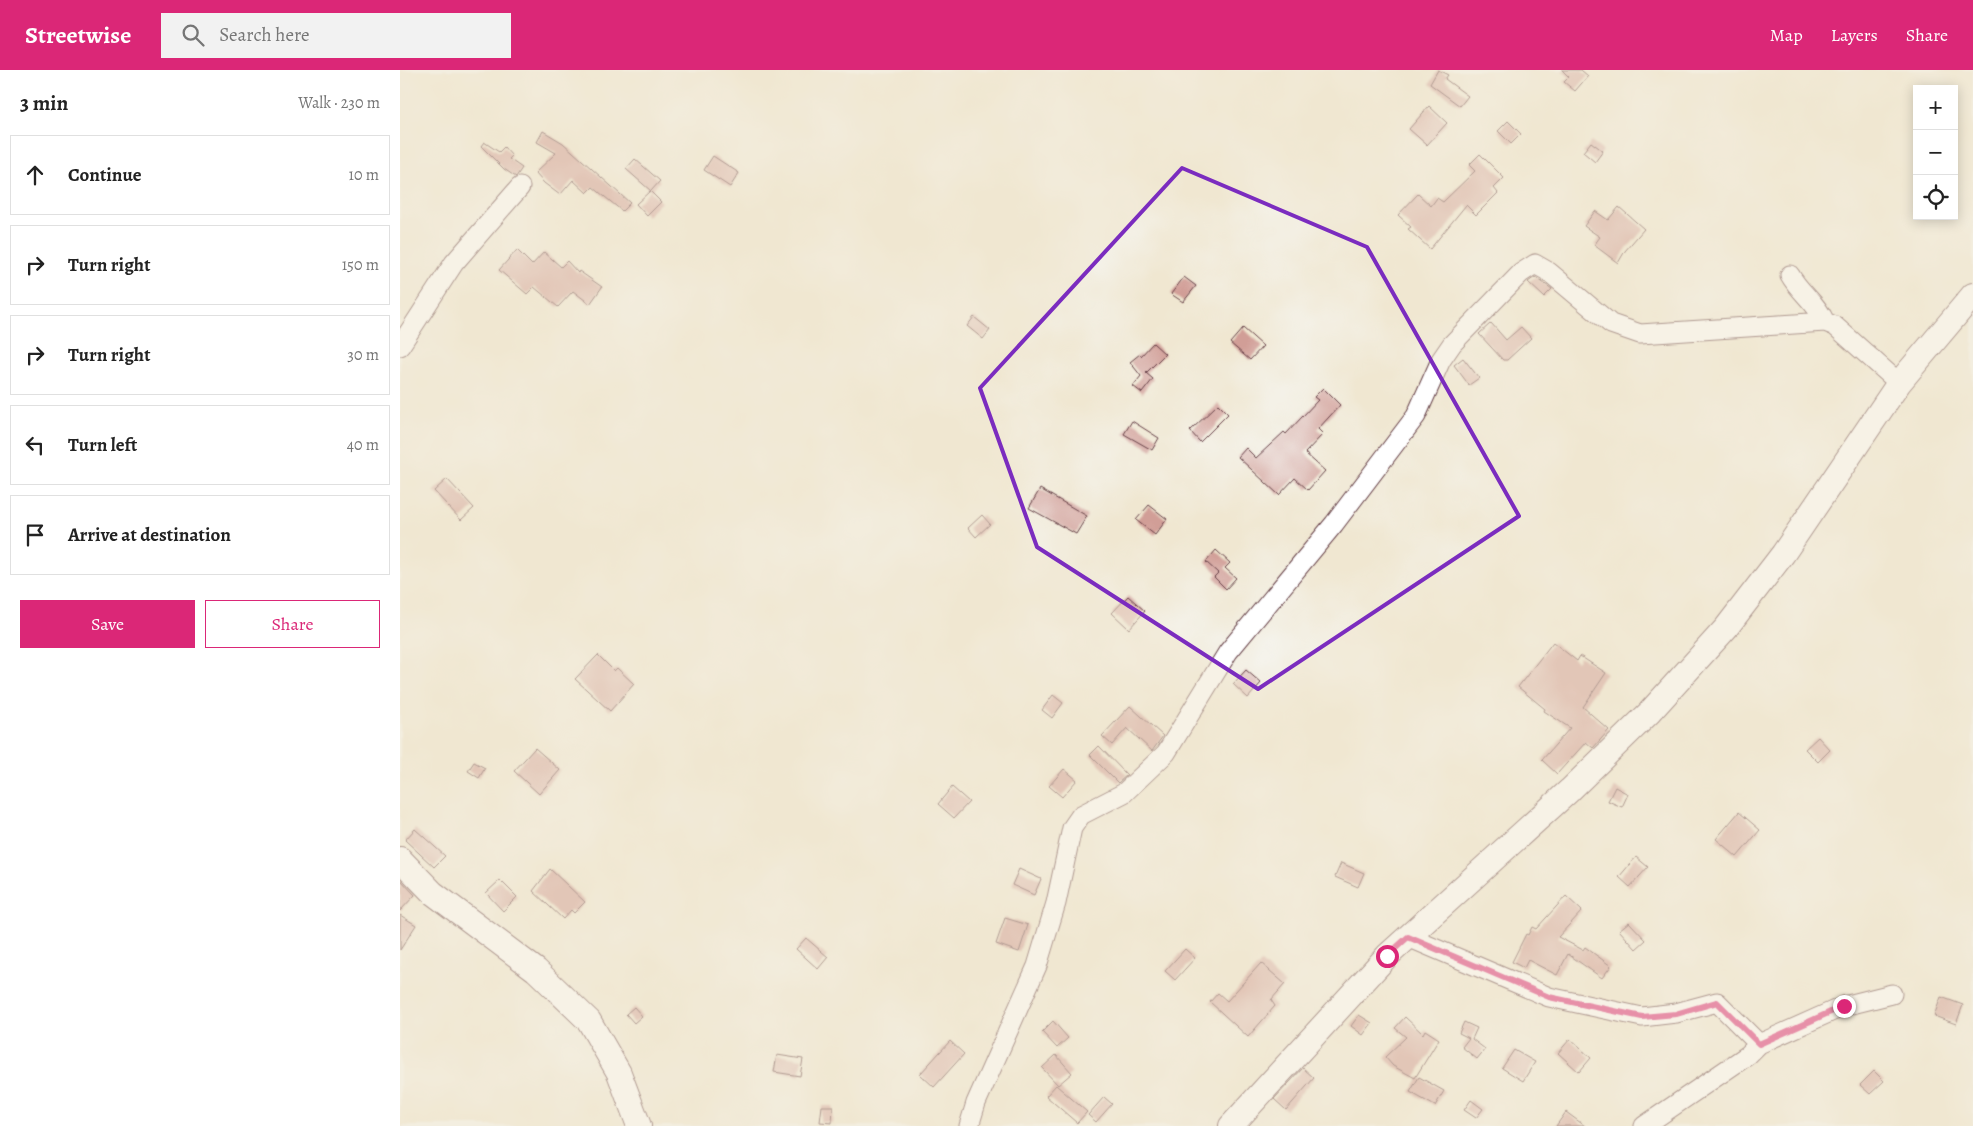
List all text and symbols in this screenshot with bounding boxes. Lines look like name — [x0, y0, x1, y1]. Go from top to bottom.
search box — [161, 13, 511, 58]
text: Streetwise — [25, 19, 131, 51]
icon: search — [179, 21, 207, 49]
text: Search here — [219, 22, 310, 48]
text: Map — [1770, 23, 1803, 47]
text: Layers — [1831, 23, 1878, 47]
text: Share — [1906, 23, 1948, 47]
map controls — [1913, 85, 1958, 220]
button: + — [1913, 85, 1958, 130]
text: 3 min — [20, 89, 68, 117]
text: Walk · 230 m — [298, 92, 380, 114]
button: − — [1913, 130, 1958, 175]
icon: ahead — [21, 161, 49, 189]
text: Continue — [68, 162, 142, 188]
text: 10 m — [349, 164, 379, 186]
button: locate — [1913, 175, 1958, 220]
icon: right — [21, 251, 49, 279]
text: Turn right — [68, 252, 150, 278]
text: 150 m — [342, 254, 379, 276]
icon: right — [21, 341, 49, 369]
text: Turn right — [68, 342, 150, 368]
text: 30 m — [347, 344, 379, 366]
icon: left — [21, 431, 49, 459]
text: Turn left — [68, 432, 137, 458]
text: 40 m — [347, 434, 379, 456]
icon: arrive — [21, 521, 49, 549]
text: Arrive at destination — [68, 522, 231, 548]
button: Save — [20, 600, 195, 648]
button: Share — [205, 600, 380, 648]
route start — [1376, 945, 1399, 968]
route end — [1833, 995, 1856, 1018]

